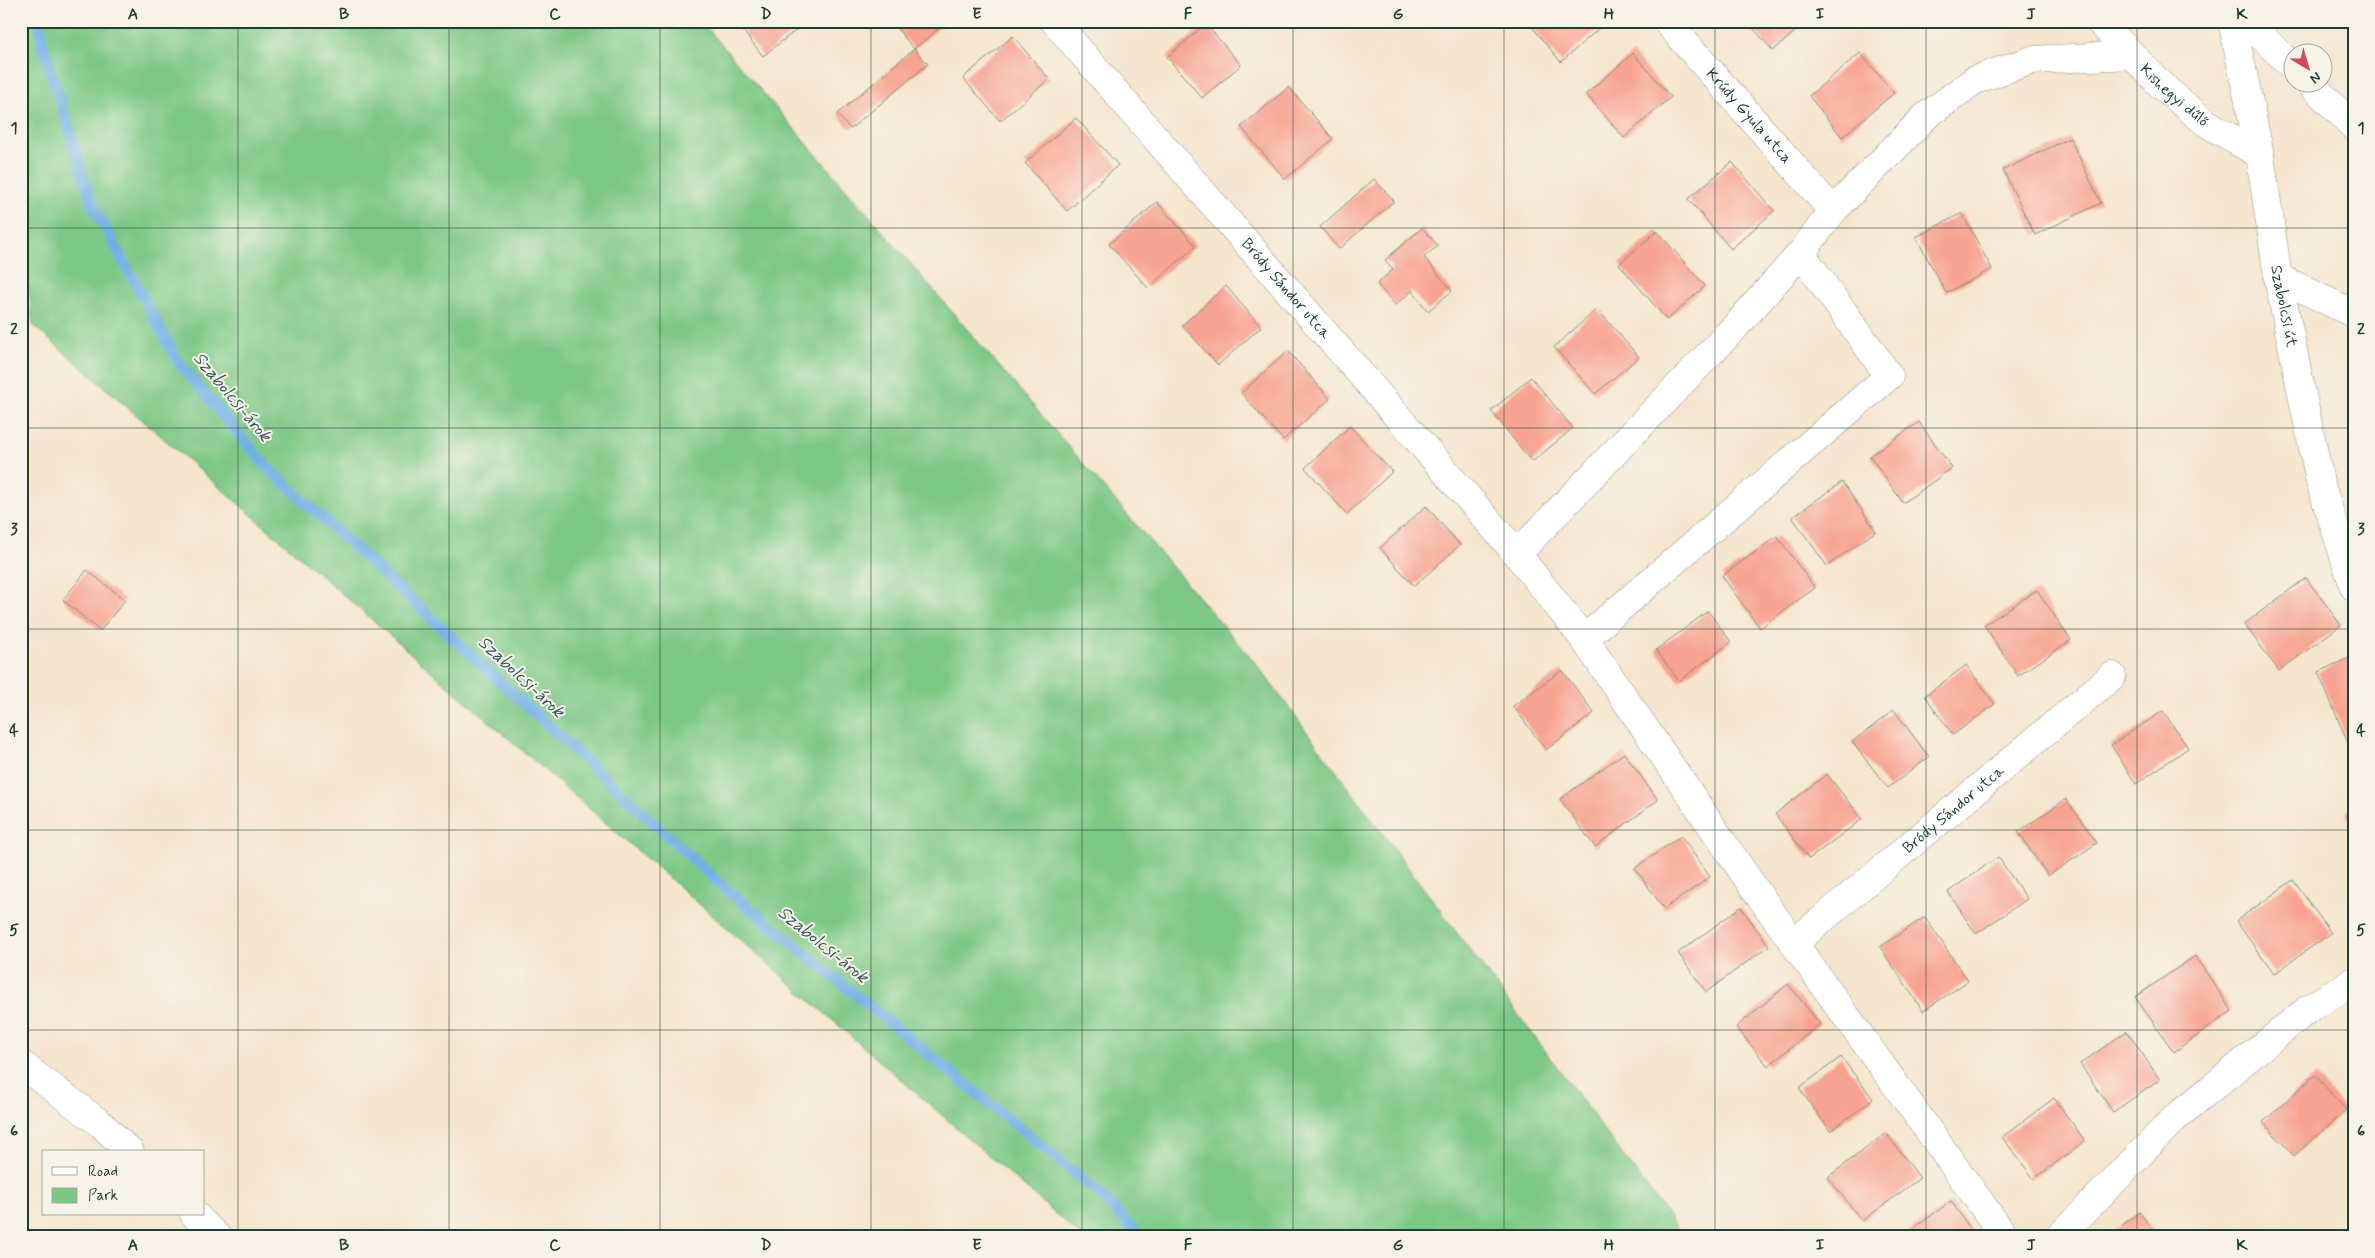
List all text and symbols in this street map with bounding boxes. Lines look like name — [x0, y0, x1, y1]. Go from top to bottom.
text: A — [128, 4, 138, 25]
text: B — [339, 4, 349, 25]
text: C — [549, 4, 561, 25]
text: D — [760, 4, 772, 25]
text: E — [972, 4, 982, 25]
text: F — [1184, 4, 1193, 25]
text: G — [1393, 4, 1404, 25]
text: H — [1604, 4, 1615, 25]
text: I — [1816, 4, 1825, 25]
text: J — [2026, 4, 2036, 25]
text: K — [2236, 4, 2248, 25]
north arrow — [2282, 42, 2332, 92]
street label: Kishegyi dűlő — [2135, 59, 2214, 132]
street label: Krúdy Gyula utca — [1701, 63, 1797, 168]
text: N — [2306, 67, 2325, 87]
text: 1 — [10, 118, 18, 139]
text: 1 — [2357, 118, 2365, 139]
street label: Bródy Sándor utca — [1237, 234, 1336, 343]
street label: Szabolcsi út — [2266, 264, 2303, 350]
text: 2 — [10, 319, 18, 340]
text: 2 — [2357, 319, 2365, 340]
water label: Szabolcsi-árok — [187, 347, 277, 448]
text: 3 — [10, 519, 18, 540]
text: 3 — [2357, 519, 2365, 540]
water label: Szabolcsi-árok — [473, 631, 570, 724]
text: 4 — [9, 720, 19, 741]
text: 4 — [2356, 720, 2366, 741]
street label: Bródy Sándor utca — [1898, 760, 2009, 858]
water label: Szabolcsi-árok — [773, 901, 874, 990]
text: 5 — [9, 920, 19, 941]
text: 5 — [2356, 920, 2366, 941]
text: 6 — [10, 1121, 18, 1142]
text: 6 — [2357, 1121, 2365, 1142]
legend — [42, 1150, 205, 1216]
text: Road — [88, 1162, 118, 1182]
text: Park — [88, 1186, 118, 1206]
text: A — [128, 1235, 138, 1256]
text: B — [339, 1235, 349, 1256]
text: C — [549, 1235, 561, 1256]
text: D — [760, 1235, 772, 1256]
text: E — [972, 1235, 982, 1256]
text: F — [1184, 1235, 1193, 1256]
text: G — [1393, 1235, 1404, 1256]
text: H — [1604, 1235, 1615, 1256]
text: I — [1816, 1235, 1825, 1256]
text: J — [2026, 1235, 2036, 1256]
text: K — [2236, 1235, 2248, 1256]

